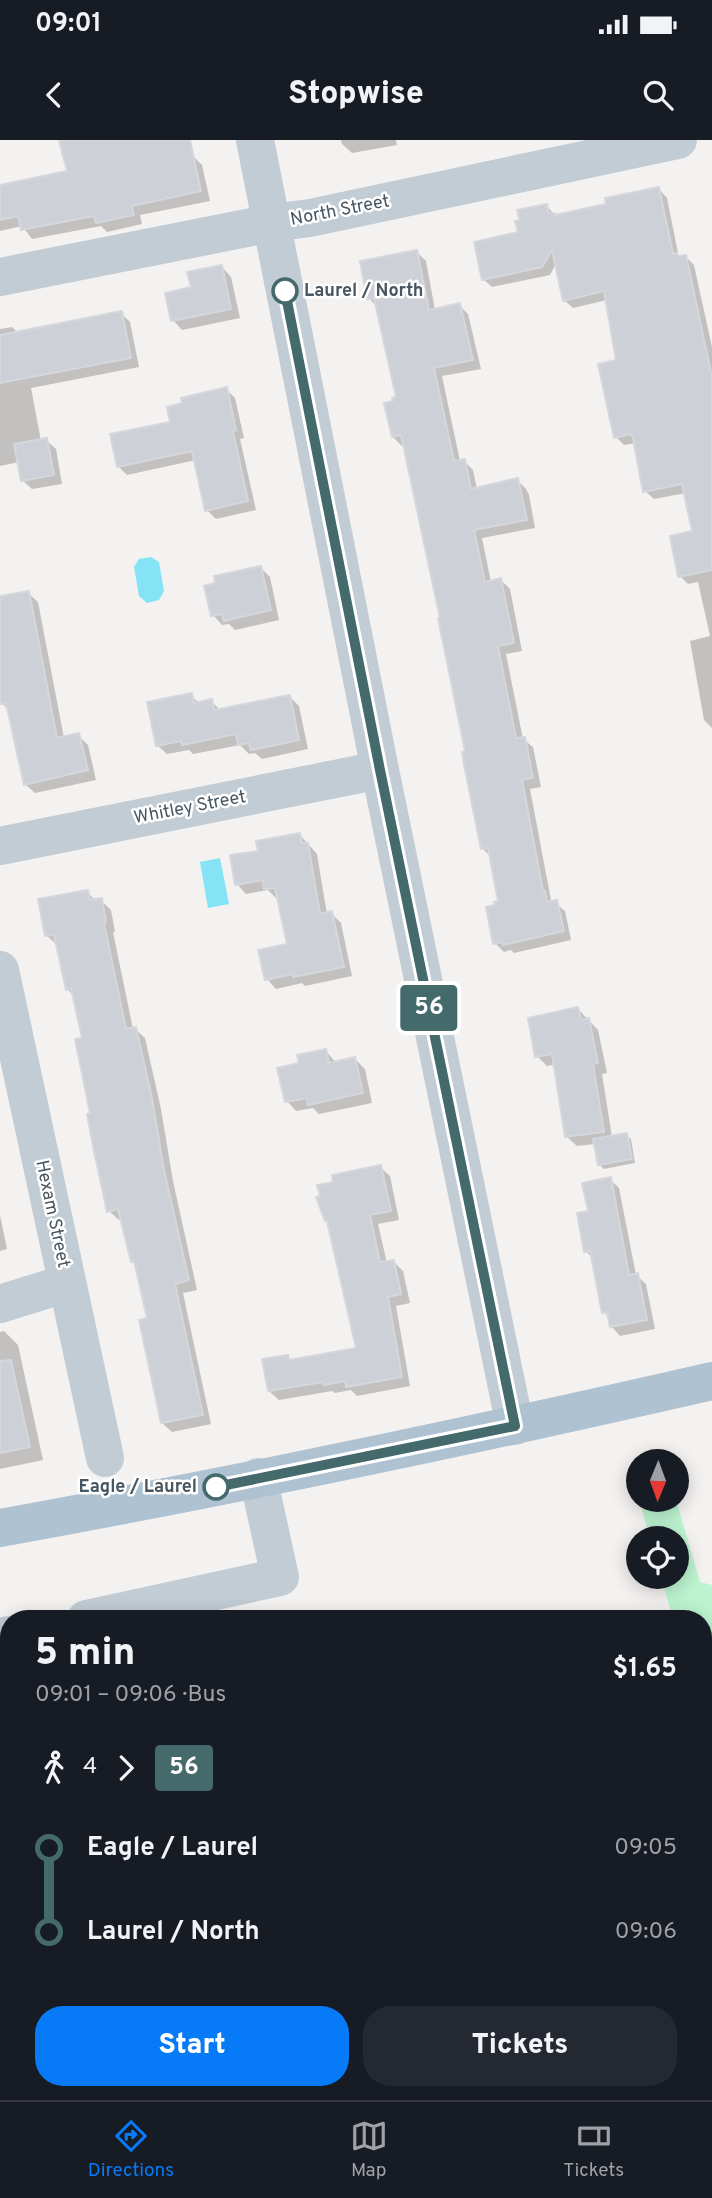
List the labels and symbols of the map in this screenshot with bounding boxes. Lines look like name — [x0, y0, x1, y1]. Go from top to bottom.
street label: North Street — [289, 190, 391, 232]
marker: Laurel / North — [272, 278, 298, 304]
place label: Laurel / North — [304, 280, 424, 303]
street label: Whitley Street — [132, 786, 248, 830]
line badge: 56 — [398, 985, 460, 1031]
street label: Hexam Street — [29, 1158, 75, 1270]
north arrow — [626, 1449, 690, 1512]
marker: Eagle / Laurel — [203, 1474, 229, 1500]
place label: Eagle / Laurel — [78, 1476, 197, 1499]

